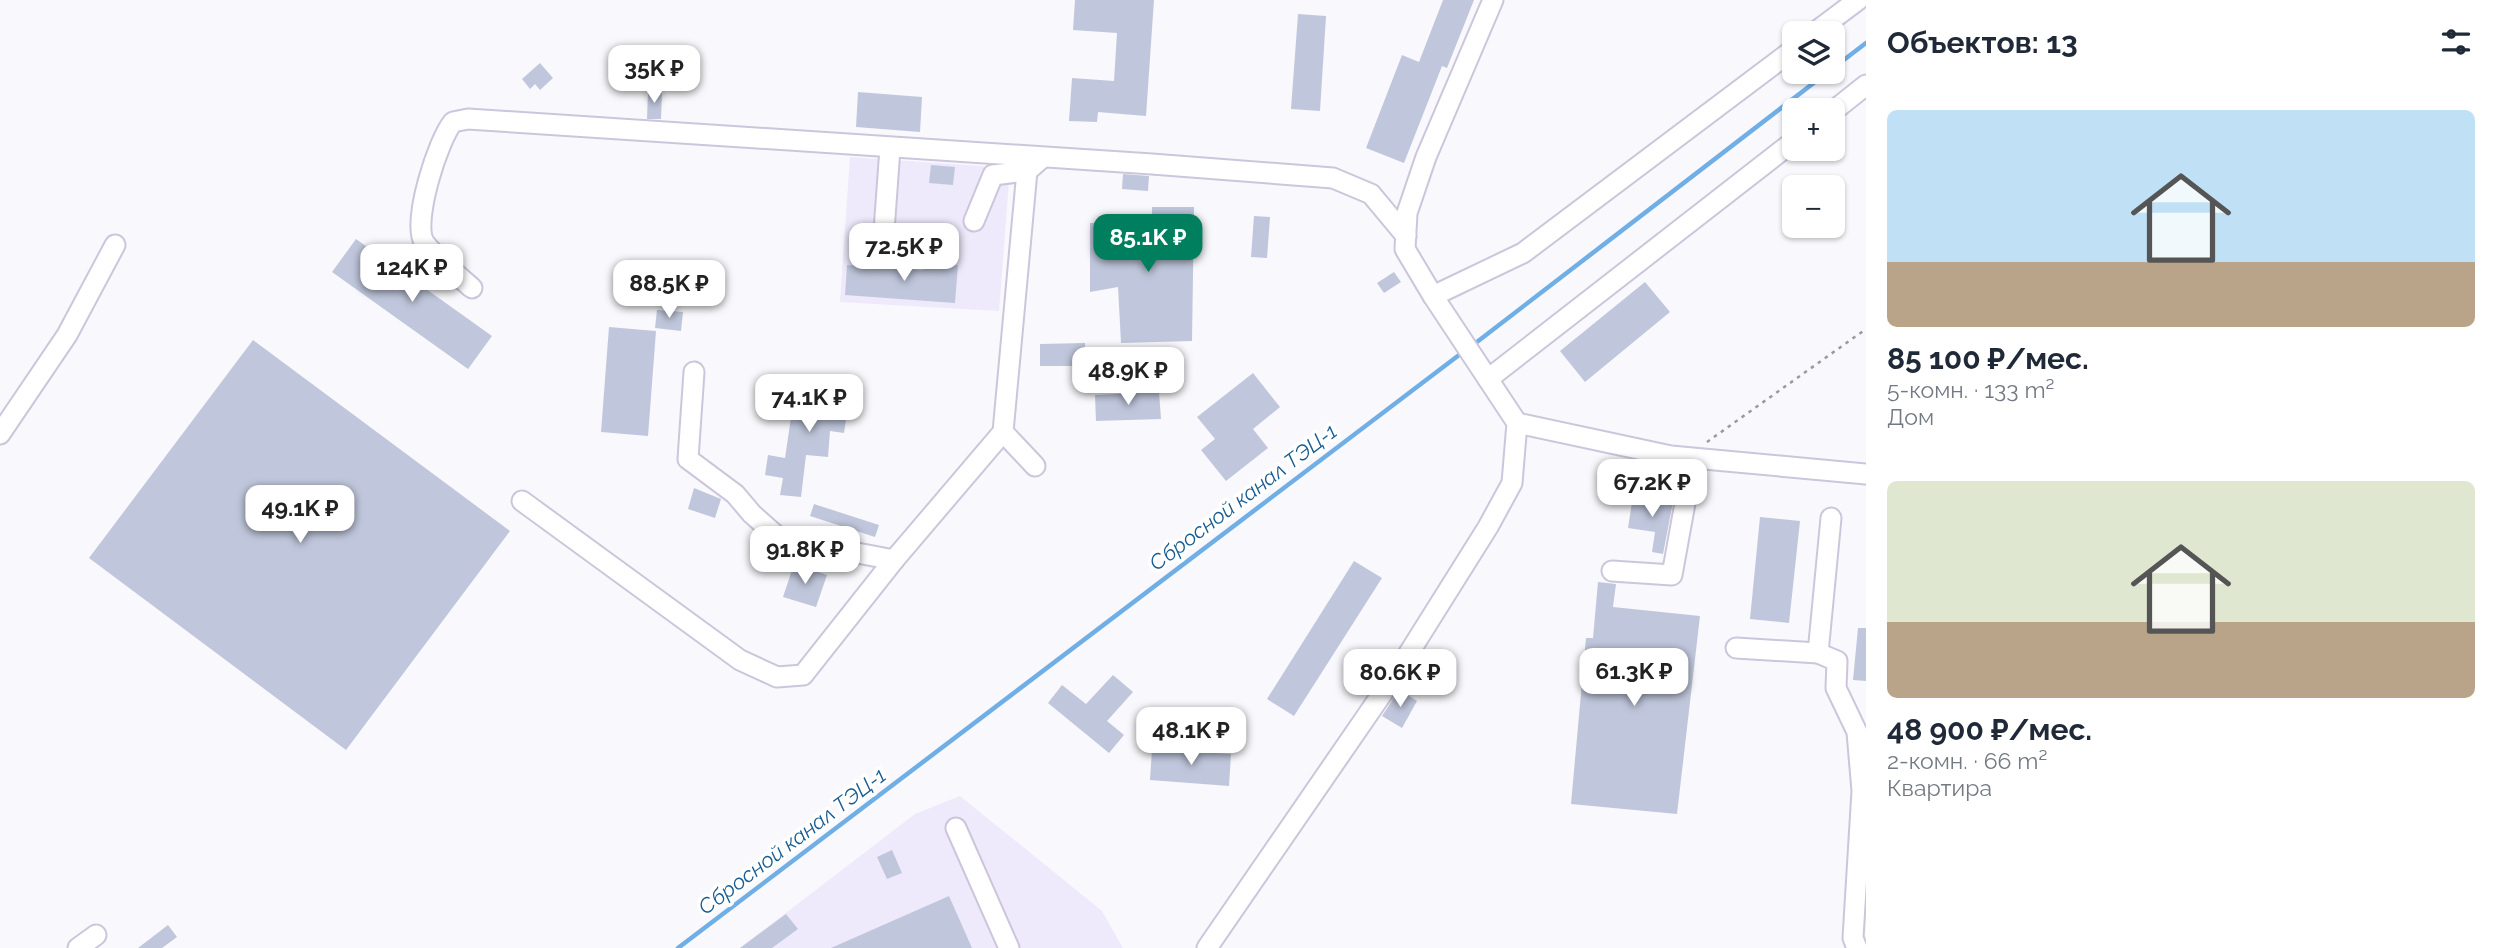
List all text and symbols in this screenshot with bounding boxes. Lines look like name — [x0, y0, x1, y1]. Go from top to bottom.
map controls — [1782, 21, 1845, 238]
button: layers — [1782, 21, 1845, 84]
icon: filters — [2437, 23, 2475, 61]
text: Объектов: 13 — [1887, 25, 2078, 60]
pin: 35K ₽ — [605, 46, 703, 105]
text: 35K ₽ — [624, 54, 684, 81]
button: + — [1782, 98, 1845, 161]
icon: home — [2118, 155, 2244, 281]
button: − — [1782, 175, 1845, 238]
pin: 85.1K ₽ — [1083, 215, 1213, 274]
text: 85.1K ₽ — [1109, 223, 1187, 250]
pin: 72.5K ₽ — [839, 224, 969, 283]
text: 72.5K ₽ — [865, 232, 943, 259]
pin: 124K ₽ — [355, 244, 469, 304]
text: 124K ₽ — [376, 253, 448, 280]
pin: 88.5K ₽ — [604, 260, 734, 320]
text: 88.5K ₽ — [629, 269, 709, 296]
text: 85 100 ₽/мес. — [1887, 341, 2089, 376]
pin: 48.9K ₽ — [1063, 348, 1193, 407]
text: 48.9K ₽ — [1088, 356, 1168, 383]
pin: 74.1K ₽ — [744, 374, 874, 434]
text: 5-комн. · 133 m² — [1887, 376, 2054, 403]
text: 74.1K ₽ — [771, 383, 847, 410]
text: Дом — [1887, 403, 1934, 430]
water label: Сбросной канал ТЭЦ-1 — [1144, 418, 1342, 576]
pin: 67.2K ₽ — [1587, 460, 1717, 519]
text: 67.2K ₽ — [1613, 468, 1691, 495]
pin: 49.1K ₽ — [235, 486, 365, 545]
text: 49.1K ₽ — [261, 494, 339, 521]
pin: 91.8K ₽ — [740, 526, 870, 586]
icon: home — [2118, 526, 2244, 652]
text: 91.8K ₽ — [766, 535, 844, 562]
pin: 61.3K ₽ — [1569, 648, 1699, 708]
pin: 80.6K ₽ — [1335, 650, 1465, 709]
text: 61.3K ₽ — [1595, 657, 1673, 684]
text: 80.6K ₽ — [1359, 658, 1441, 685]
pin: 48.1K ₽ — [1126, 708, 1256, 767]
text: 48 900 ₽/мес. — [1887, 712, 2092, 747]
text: 48.1K ₽ — [1152, 716, 1230, 743]
text: 2-комн. · 66 m² — [1887, 747, 2047, 774]
water label: Сбросной канал ТЭЦ-1 — [693, 762, 891, 920]
text: Квартира — [1887, 774, 1992, 801]

